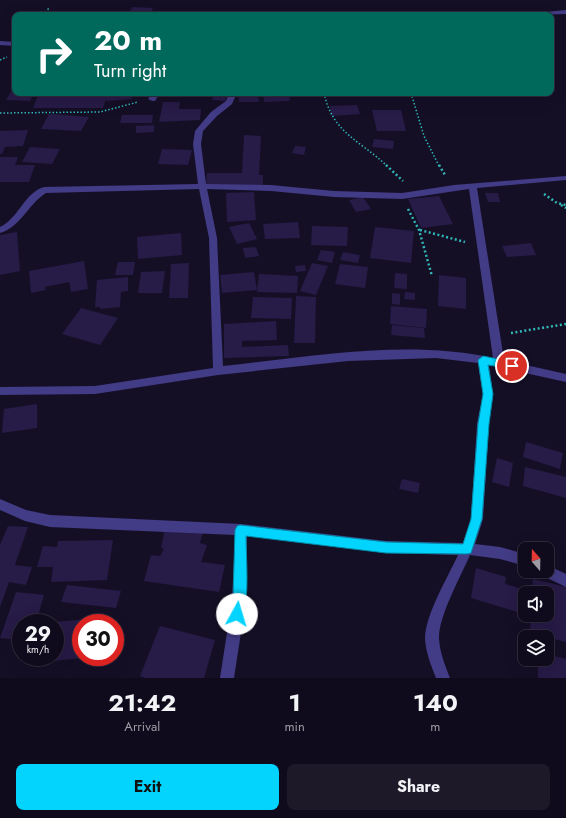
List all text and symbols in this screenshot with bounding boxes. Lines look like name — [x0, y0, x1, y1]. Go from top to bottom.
text: 20 m — [94, 20, 162, 61]
icon: right — [28, 28, 80, 80]
text: Turn right — [94, 58, 166, 84]
pin — [495, 349, 529, 383]
icon: arrive — [501, 355, 523, 377]
north arrow — [518, 542, 554, 578]
map controls — [518, 542, 554, 666]
button: sound — [518, 586, 554, 622]
position arrow — [216, 593, 258, 635]
speed limit sign: 30 — [72, 614, 124, 666]
text: 29 — [25, 620, 51, 649]
button: layers — [518, 630, 554, 666]
text: km/h — [27, 642, 49, 657]
text: 21:42 — [108, 685, 176, 720]
text: 1 — [289, 685, 301, 720]
text: 140 — [413, 685, 458, 720]
text: Arrival — [124, 717, 160, 736]
text: min — [284, 717, 305, 736]
text: m — [430, 717, 440, 736]
button: Exit — [16, 764, 279, 810]
button: Share — [287, 764, 550, 810]

